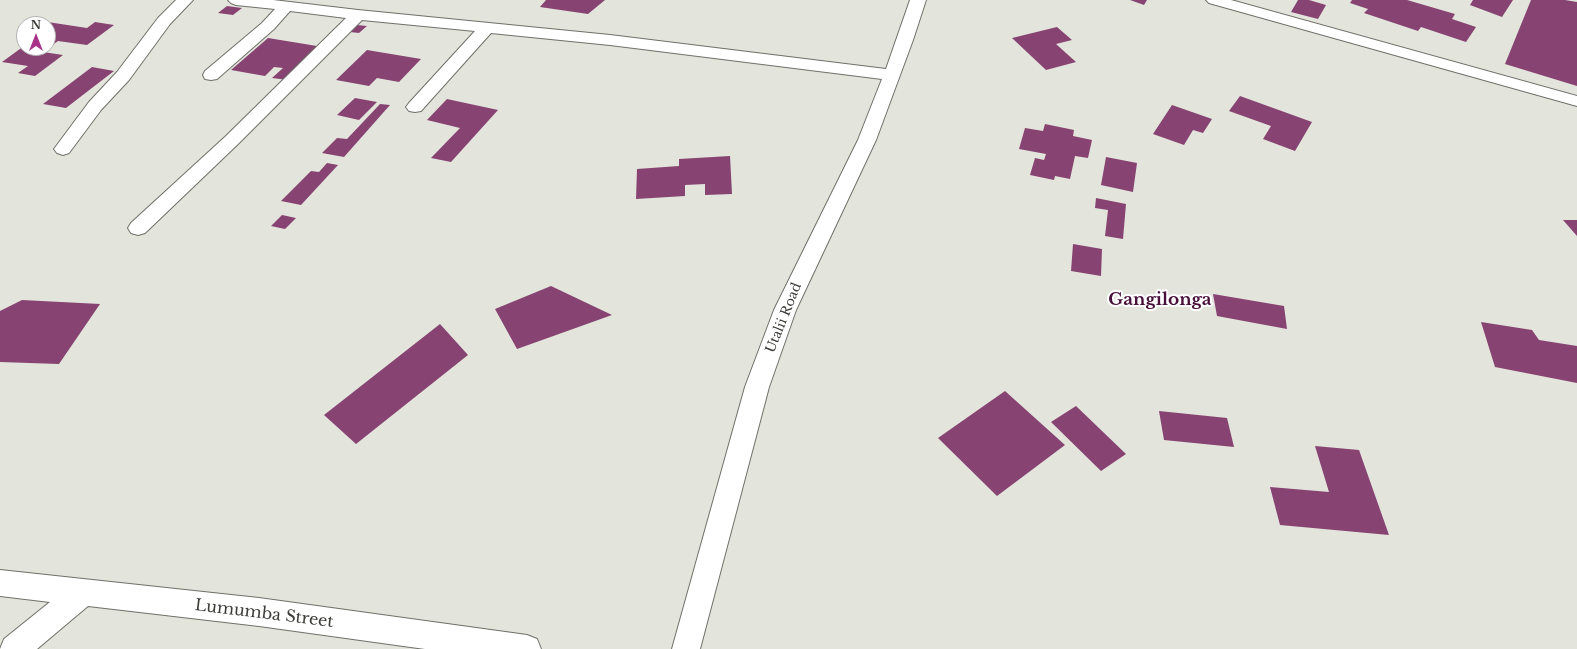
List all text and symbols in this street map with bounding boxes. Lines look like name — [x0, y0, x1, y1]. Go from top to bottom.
north arrow — [16, 16, 56, 56]
text: N — [31, 18, 41, 32]
street label: Utalii Road — [763, 281, 805, 355]
district label: Gangilonga — [1108, 290, 1212, 310]
street label: Lumumba Street — [194, 596, 334, 632]

